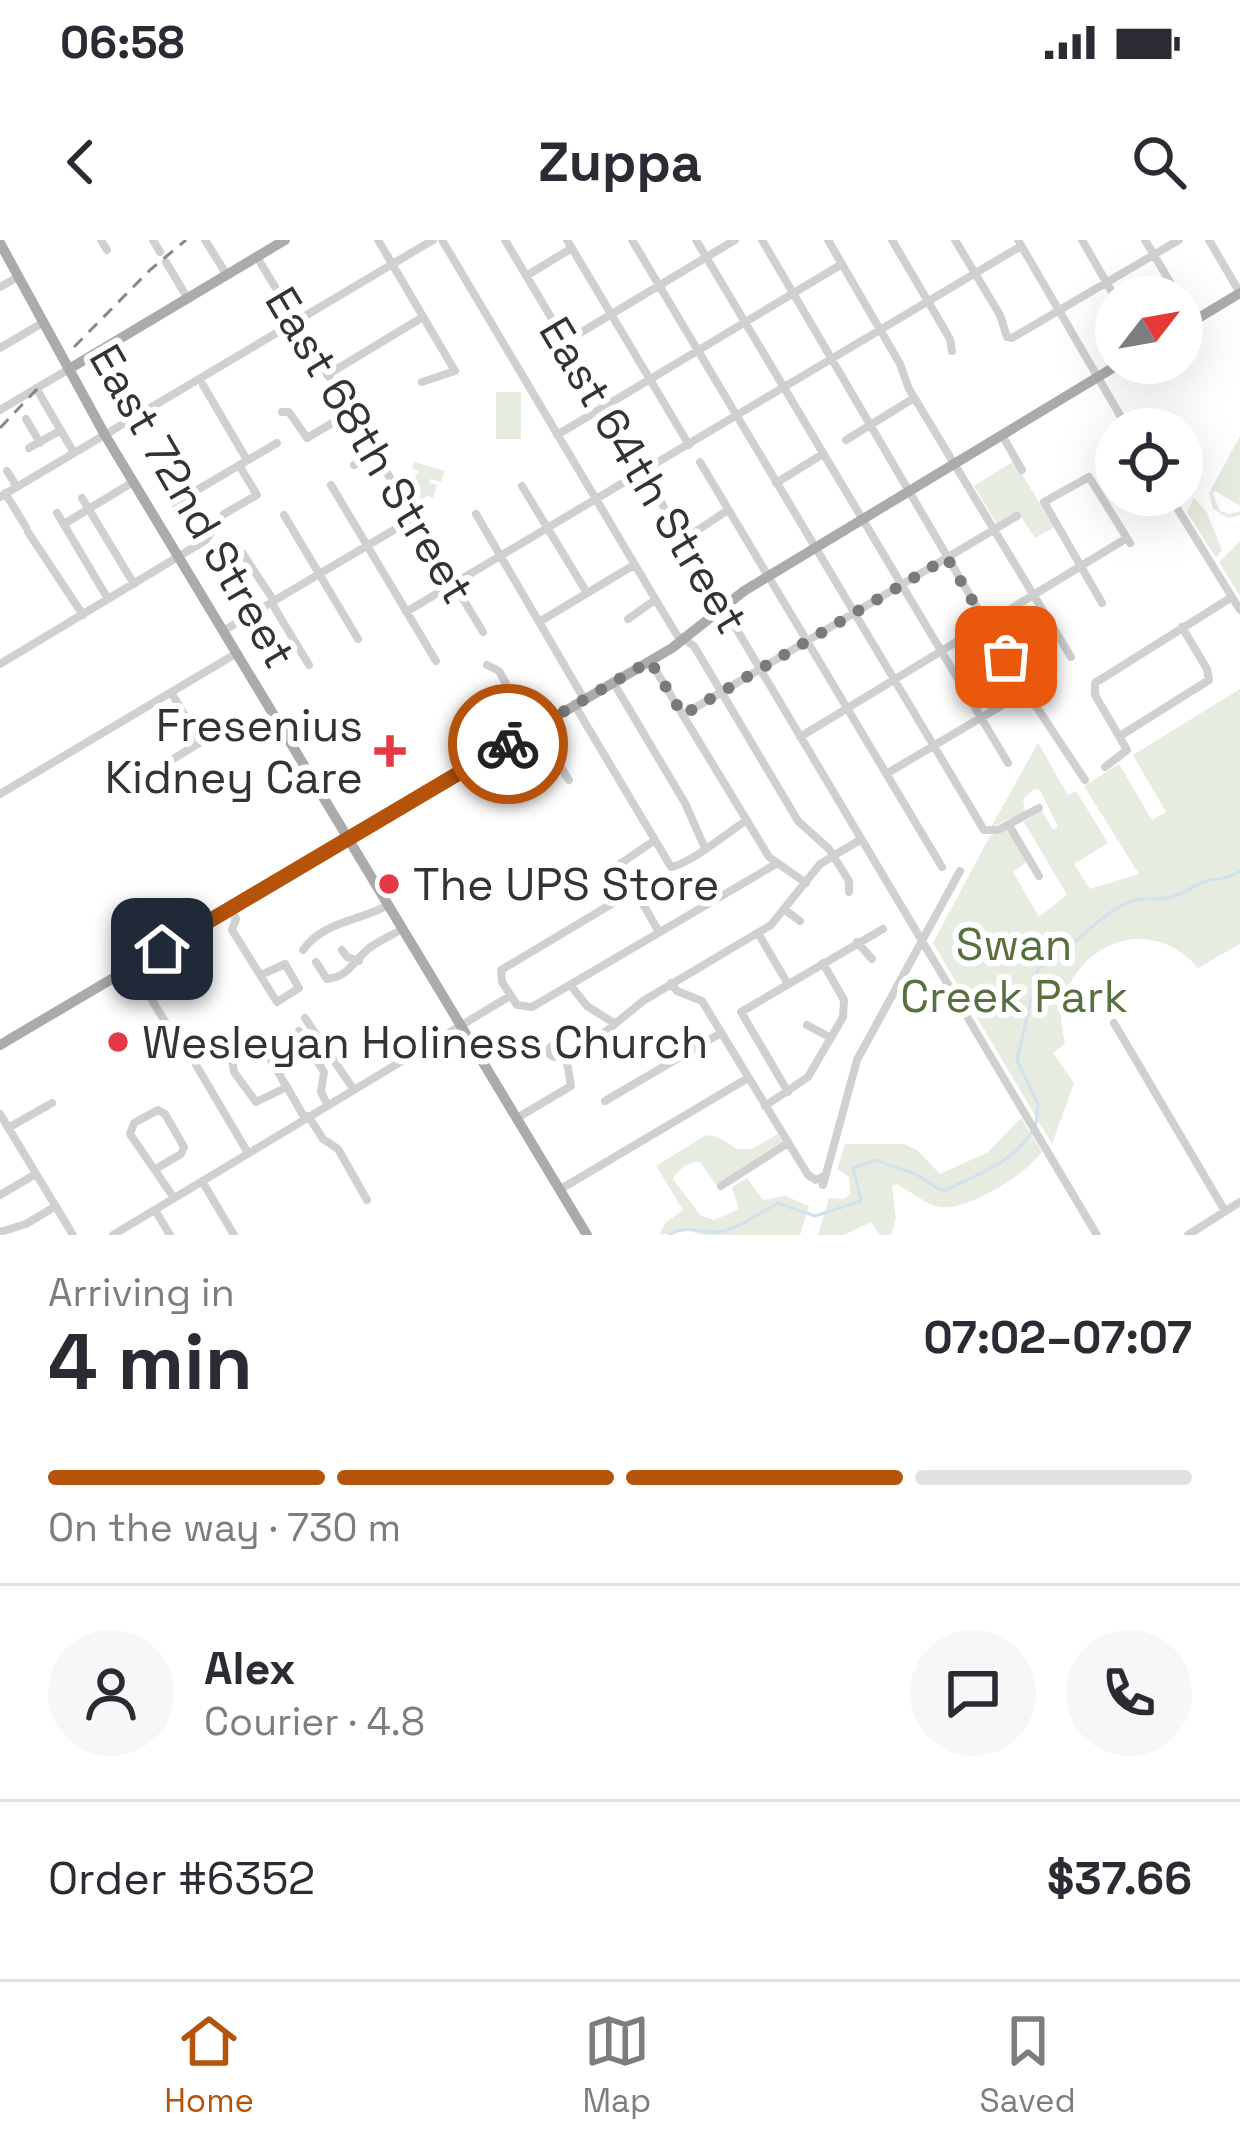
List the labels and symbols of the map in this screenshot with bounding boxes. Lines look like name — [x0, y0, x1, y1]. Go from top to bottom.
north arrow — [1095, 276, 1203, 384]
street label: East 68th Street — [253, 277, 487, 614]
street label: East 64th Street — [527, 306, 761, 644]
street label: East 72nd Street — [77, 334, 308, 678]
pin — [955, 606, 1057, 708]
courier — [448, 684, 568, 804]
place label: Fresenius Kidney Care — [105, 697, 363, 806]
marker: Fresenius Kidney Care — [374, 735, 406, 767]
place label: The UPS Store — [413, 856, 719, 913]
marker: The UPS Store — [376, 871, 402, 897]
pin — [111, 898, 213, 1000]
park label: Swan Creek Park — [900, 916, 1128, 1025]
place label: Wesleyan Holiness Church — [142, 1014, 708, 1071]
marker: Wesleyan Holiness Church — [105, 1029, 131, 1055]

